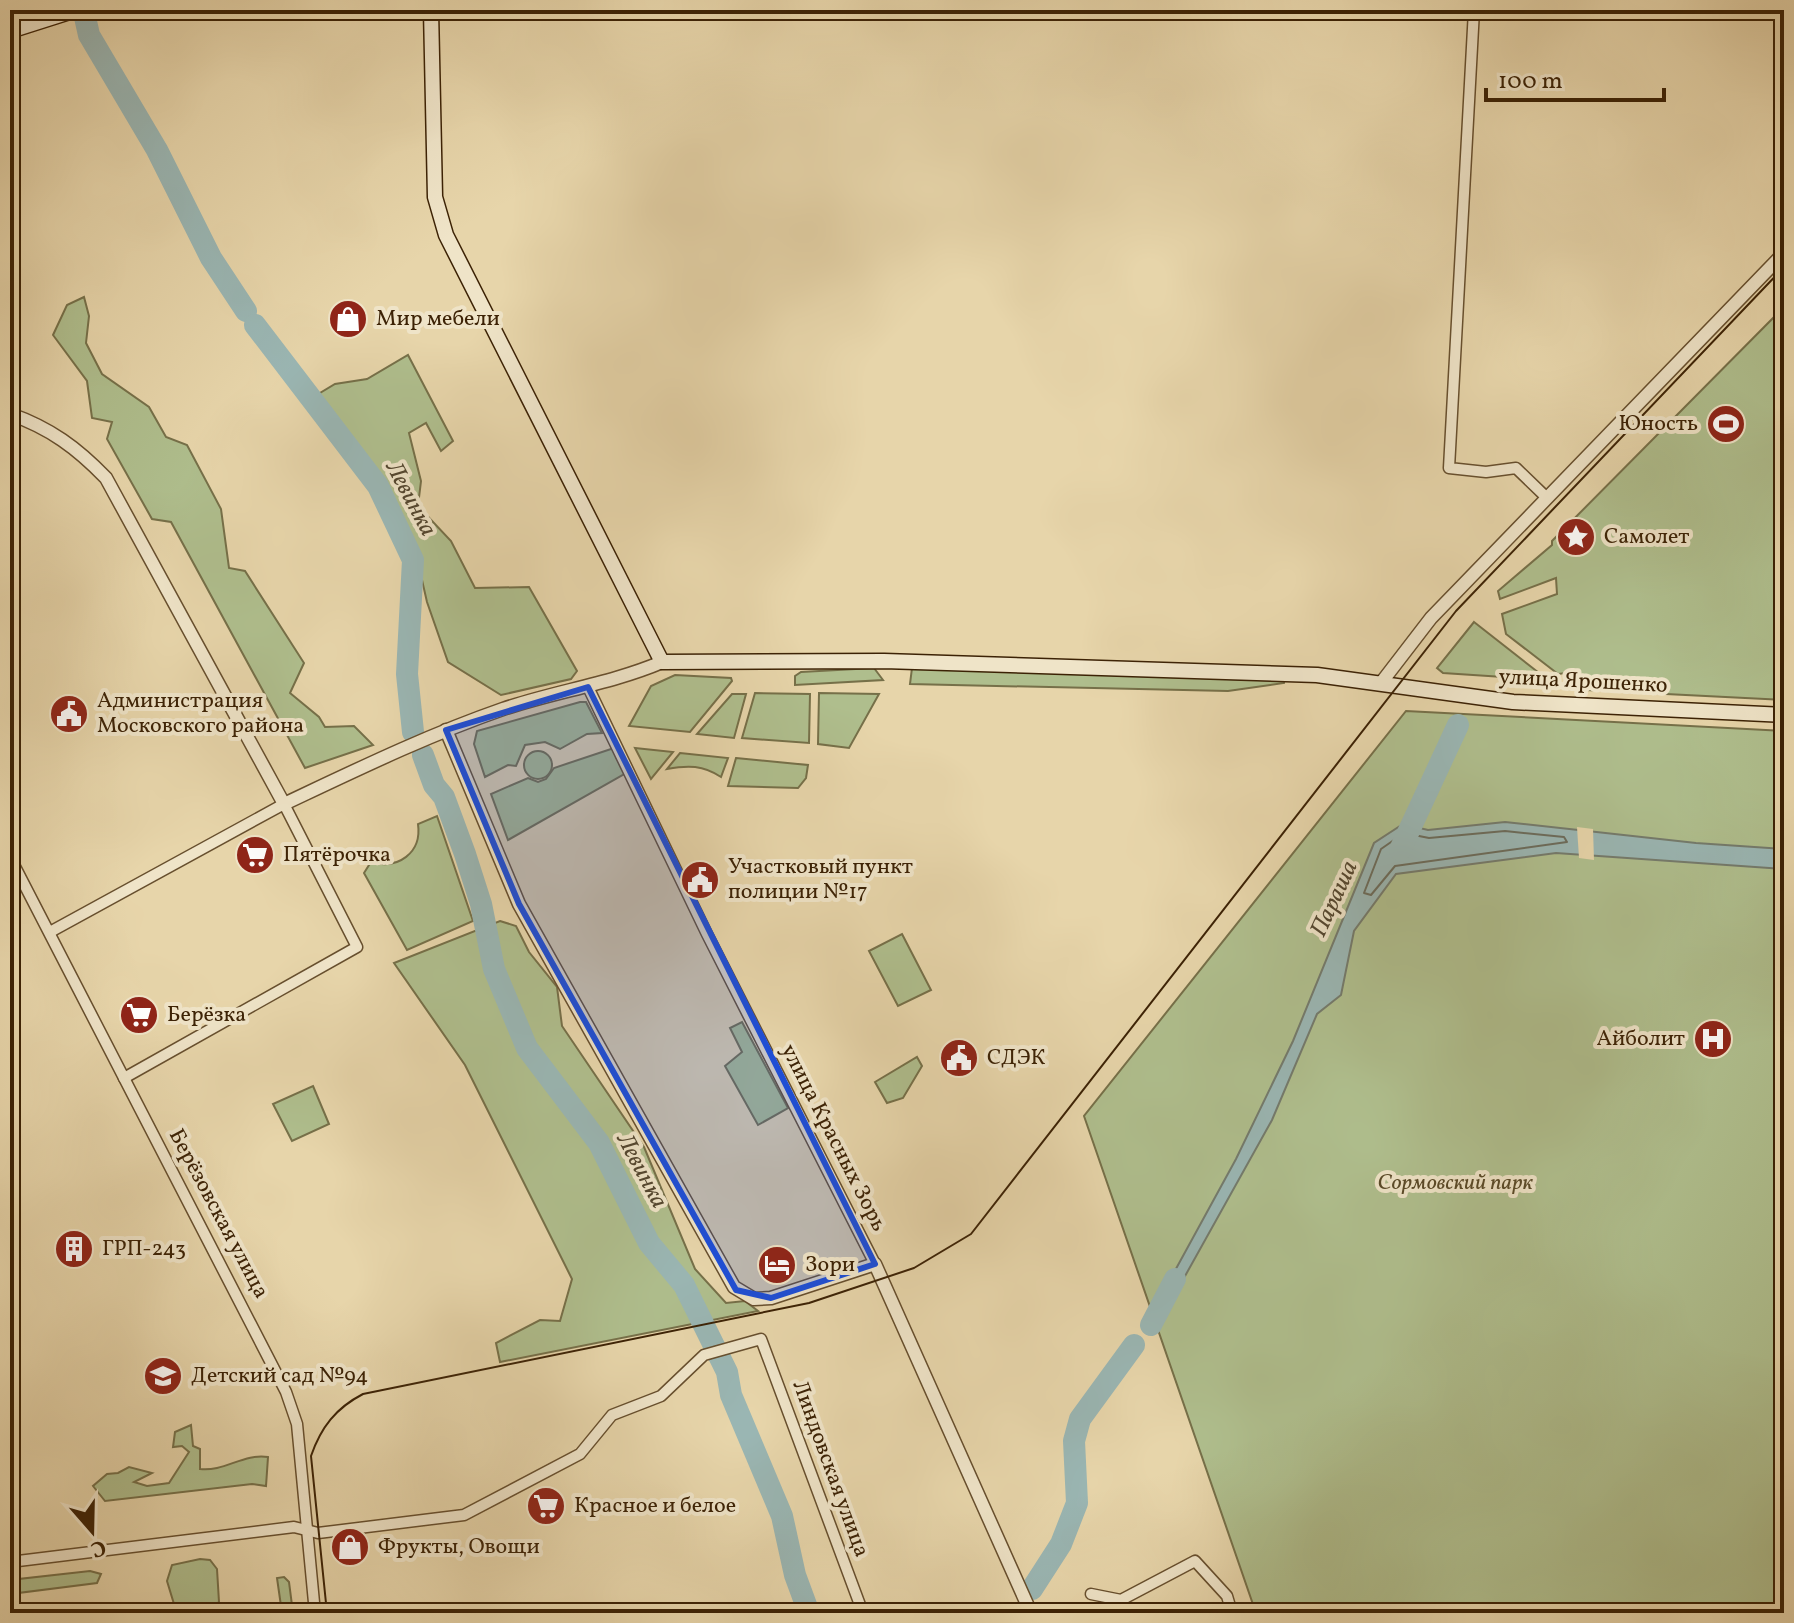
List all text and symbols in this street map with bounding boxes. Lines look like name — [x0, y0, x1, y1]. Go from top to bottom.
scale bar — [1486, 52, 1664, 102]
text: 100 m — [1498, 65, 1563, 99]
shop icon: Мир мебели — [327, 298, 369, 340]
place label: Мир мебели — [376, 304, 500, 335]
sports icon: Юность — [1705, 403, 1747, 445]
place label: Юность — [1619, 409, 1698, 440]
water label: Левинка — [375, 454, 444, 543]
place icon: Самолет — [1555, 516, 1597, 558]
place label: Самолет — [1604, 522, 1689, 553]
street label: улица Ярошенко — [1498, 662, 1668, 702]
place label: Администрация Московского района — [97, 686, 304, 742]
public building icon: Администрация Московского района — [48, 693, 90, 735]
supermarket icon: Пятёрочка — [234, 834, 276, 876]
place label: Пятёрочка — [283, 840, 391, 871]
place label: Участковый пункт полиции №17 — [728, 852, 913, 908]
water label: Параша — [1303, 855, 1367, 943]
public building icon: Участковый пункт полиции №17 — [679, 859, 721, 901]
supermarket icon: Берёзка — [118, 994, 160, 1036]
place label: Берёзка — [167, 1000, 246, 1031]
hospital icon: Айболит — [1692, 1018, 1734, 1060]
place label: Айболит — [1596, 1024, 1685, 1055]
public building icon: СДЭК — [938, 1037, 980, 1079]
street label: улица Красных Зорь — [772, 1039, 894, 1237]
place label: СДЭК — [987, 1043, 1045, 1074]
street label: Берёзовская улица — [160, 1124, 276, 1304]
water label: Левинка — [606, 1126, 675, 1215]
park label: Сормовский парк — [1377, 1168, 1533, 1199]
building icon: ГРП-243 — [53, 1228, 95, 1270]
place label: ГРП-243 — [102, 1234, 186, 1265]
hotel icon: Зори — [756, 1244, 798, 1286]
place label: Зори — [805, 1250, 855, 1281]
school or university icon: Детский сад №94 — [142, 1355, 184, 1397]
place label: Детский сад №94 — [191, 1361, 368, 1392]
street label: Линдовская улица — [784, 1376, 876, 1562]
supermarket icon: Красное и белое — [525, 1485, 567, 1527]
north arrow — [52, 1491, 132, 1571]
place label: Красное и белое — [574, 1491, 736, 1522]
shop icon: Фрукты, Овощи — [329, 1526, 371, 1568]
text: С — [86, 1530, 110, 1564]
place label: Фрукты, Овощи — [378, 1532, 540, 1563]

